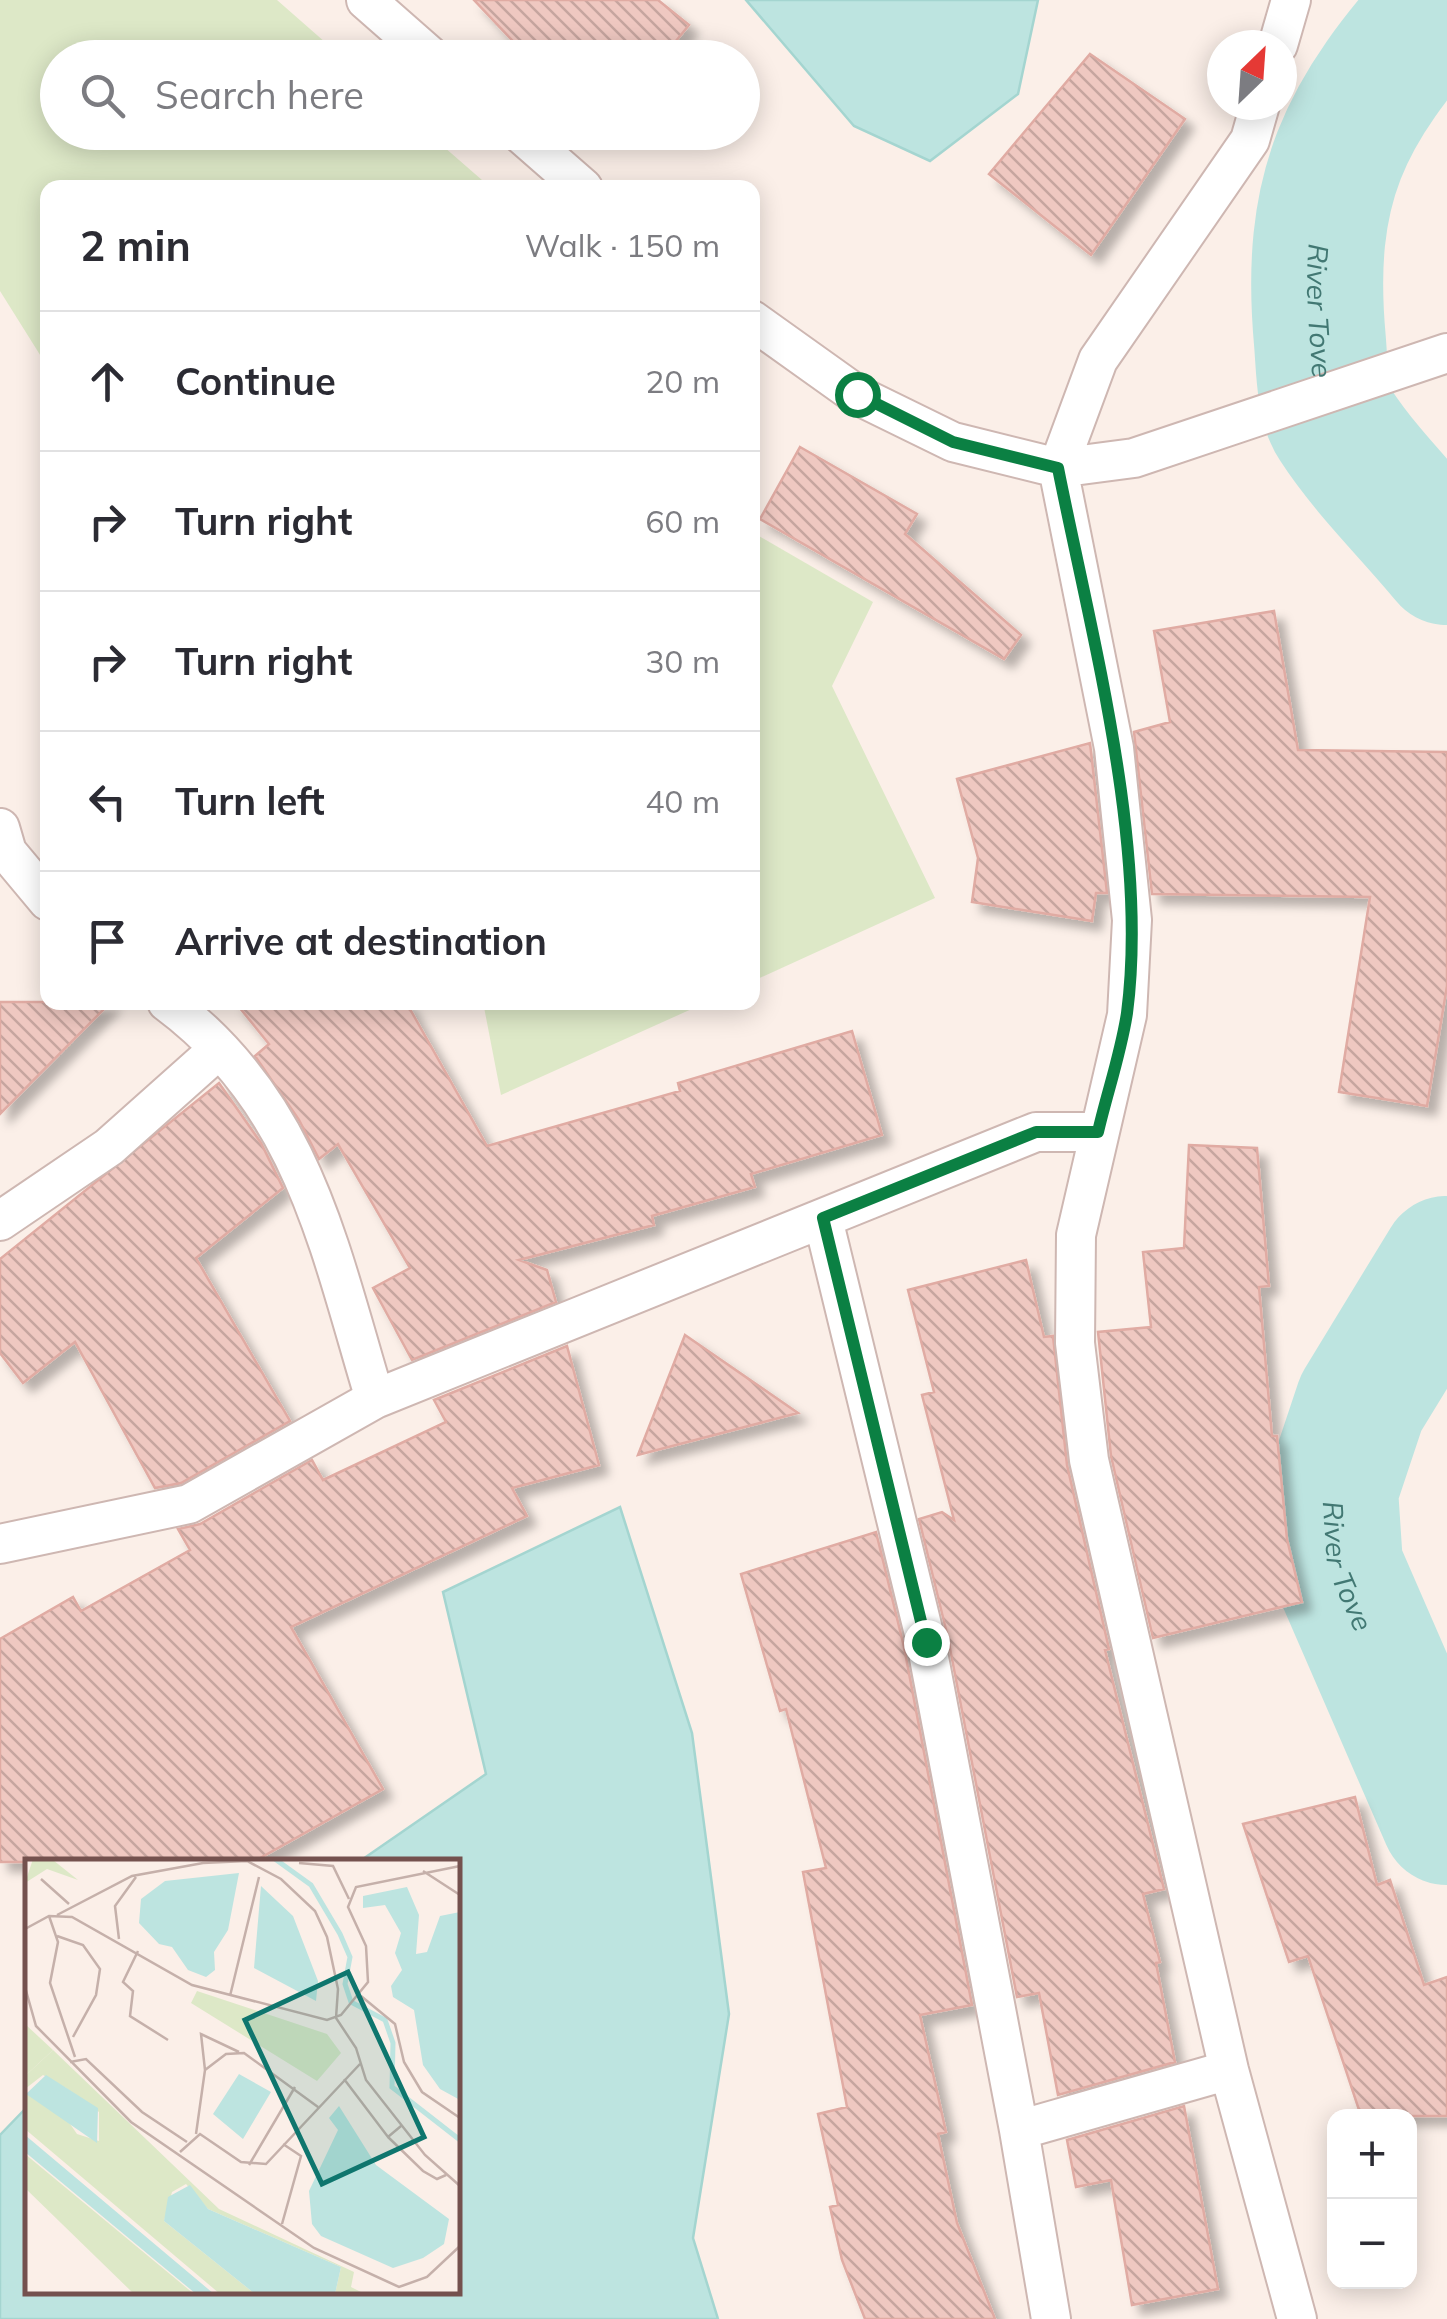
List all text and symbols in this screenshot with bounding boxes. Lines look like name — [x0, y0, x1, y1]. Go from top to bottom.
north arrow — [1207, 30, 1297, 120]
search box — [40, 40, 760, 150]
icon: search — [75, 68, 130, 123]
text: Search here — [155, 71, 364, 119]
text: 2 min — [80, 219, 191, 272]
text: Walk · 150 m — [525, 225, 720, 265]
water label: River Tove — [1300, 243, 1340, 379]
icon: ahead — [80, 354, 135, 409]
text: Continue — [175, 357, 336, 405]
text: 20 m — [645, 361, 720, 401]
route start — [835, 372, 881, 418]
icon: right — [80, 494, 135, 549]
text: Turn right — [175, 497, 352, 545]
text: 60 m — [645, 501, 720, 541]
icon: right — [80, 634, 135, 689]
text: Turn right — [175, 637, 352, 685]
text: 30 m — [645, 641, 720, 681]
icon: left — [80, 774, 135, 829]
text: Turn left — [175, 777, 325, 825]
text: 40 m — [645, 781, 720, 821]
icon: arrive — [80, 914, 135, 969]
text: Arrive at destination — [175, 917, 547, 965]
water label: River Tove — [1316, 1500, 1381, 1636]
route end — [904, 1620, 950, 1666]
inset map — [25, 1859, 460, 2294]
map controls — [1327, 2109, 1417, 2289]
button: + — [1327, 2109, 1417, 2199]
button: − — [1327, 2199, 1417, 2289]

